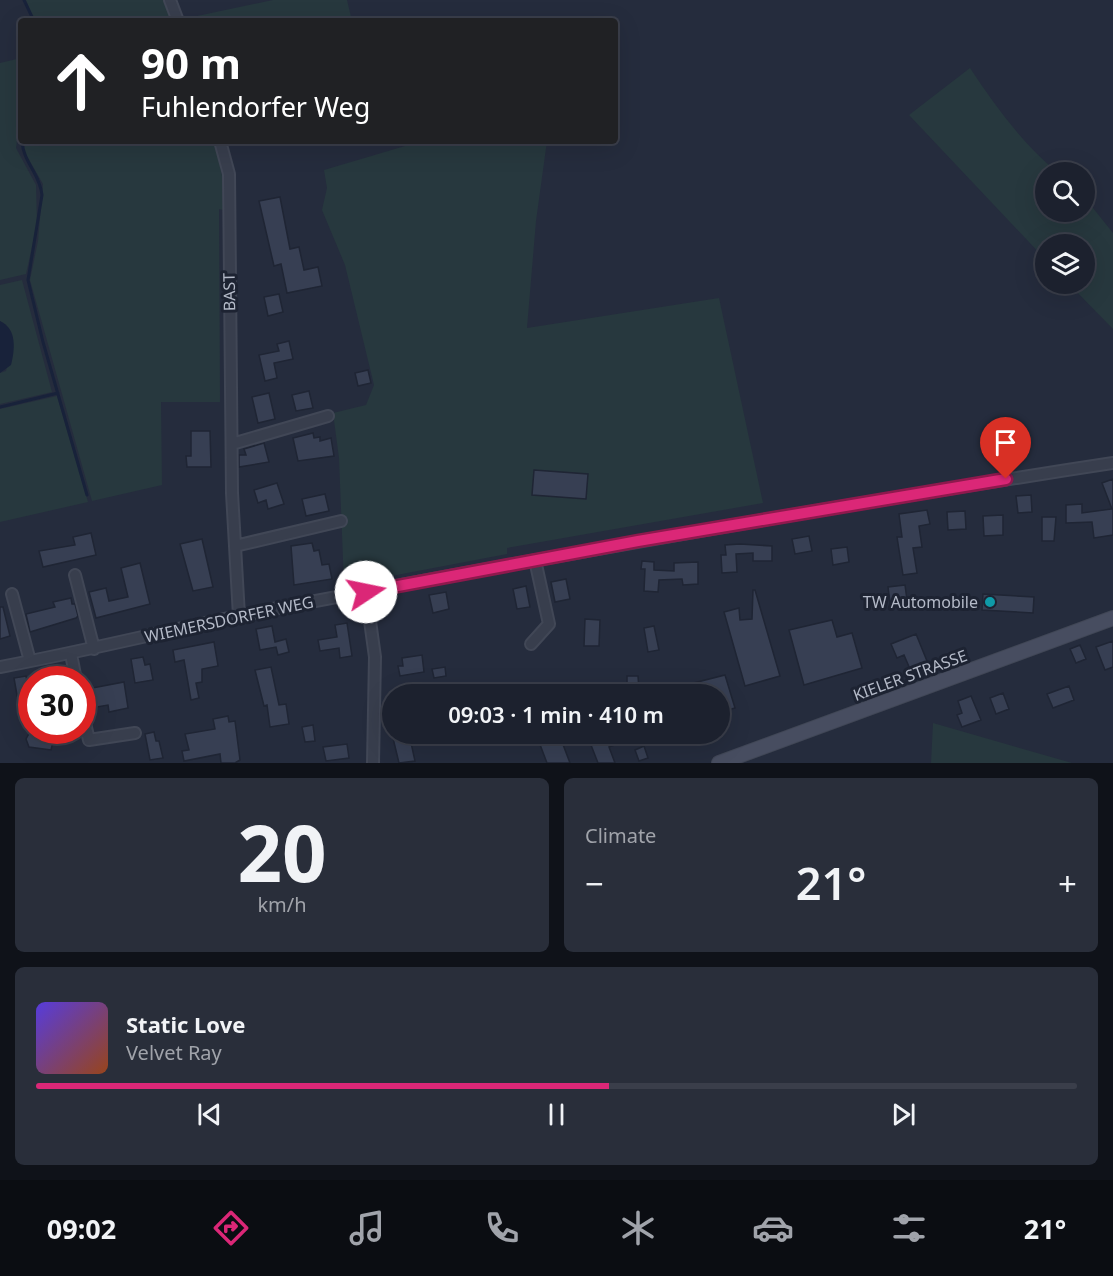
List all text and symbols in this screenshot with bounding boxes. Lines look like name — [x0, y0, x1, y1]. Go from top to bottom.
text: 90 m — [141, 34, 241, 91]
icon: ahead — [42, 42, 120, 120]
text: Fuhlendorfer Weg — [141, 88, 370, 125]
map controls — [1035, 162, 1095, 294]
button: search — [1035, 162, 1095, 222]
button: layers — [1035, 234, 1095, 294]
street label: BAST — [218, 273, 240, 311]
pin — [980, 417, 1031, 479]
icon: arrive — [989, 426, 1022, 459]
position arrow — [334, 560, 398, 624]
street label: WIEMERSDORFER WEG — [142, 590, 316, 648]
place label: TW Automobile — [863, 591, 978, 613]
marker: TW Automobile — [983, 595, 997, 609]
street label: KIELER STRASSE — [850, 644, 970, 706]
speed limit sign: 30 — [18, 666, 96, 744]
text: 09:03 · 1 min · 410 m — [448, 699, 664, 729]
text: 20 — [237, 799, 327, 905]
text: Climate — [585, 822, 656, 849]
text: 21° — [796, 852, 866, 913]
text: − — [585, 861, 604, 906]
text: + — [1058, 861, 1077, 906]
text: km/h — [257, 891, 307, 918]
text: Static Love — [126, 1009, 245, 1039]
text: Velvet Ray — [126, 1039, 222, 1066]
icon: previous — [193, 1098, 226, 1131]
icon: pause — [540, 1098, 573, 1131]
icon: next — [887, 1098, 920, 1131]
icon: directions — [210, 1207, 252, 1249]
icon: music — [346, 1207, 388, 1249]
icon: phone — [481, 1207, 523, 1249]
icon: climate — [617, 1207, 659, 1249]
icon: car — [752, 1207, 794, 1249]
icon: filters — [888, 1207, 930, 1249]
text: 09:02 — [47, 1210, 116, 1247]
text: 21° — [1024, 1210, 1066, 1247]

